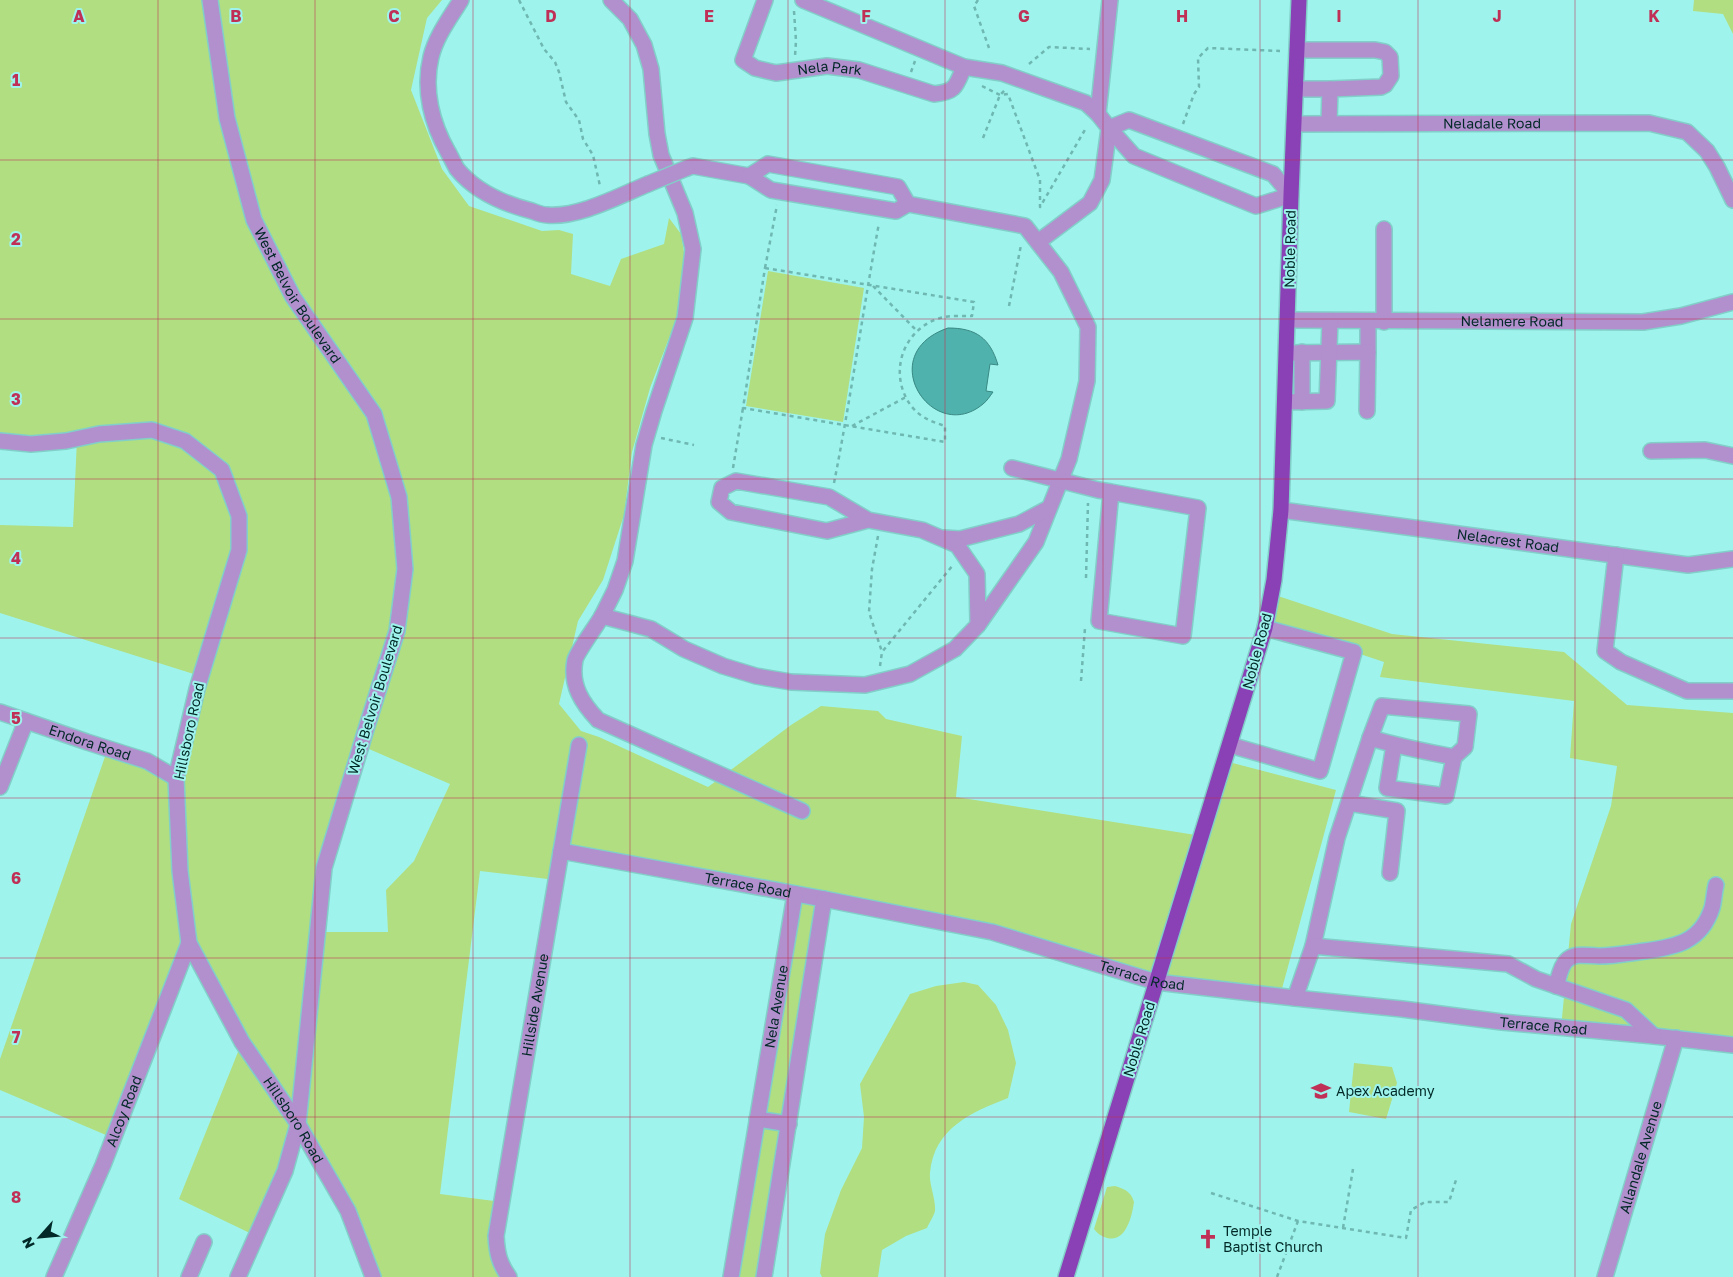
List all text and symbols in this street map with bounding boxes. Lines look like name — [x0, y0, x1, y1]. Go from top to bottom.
text: A — [73, 6, 85, 26]
text: B — [230, 6, 242, 26]
text: C — [388, 6, 400, 26]
text: D — [545, 6, 557, 26]
text: E — [704, 6, 714, 26]
text: F — [861, 6, 871, 26]
text: G — [1018, 6, 1030, 26]
text: H — [1176, 6, 1188, 26]
text: I — [1336, 6, 1342, 26]
text: J — [1492, 6, 1502, 26]
text: K — [1648, 6, 1660, 26]
street label: Nela Park — [796, 57, 863, 78]
text: 1 — [12, 70, 20, 90]
street label: Neladale Road — [1443, 114, 1541, 132]
street label: Noble Road — [1280, 210, 1299, 288]
street label: West Belvoir Boulevard — [251, 224, 345, 366]
text: 2 — [11, 229, 21, 249]
street label: Nelamere Road — [1460, 312, 1564, 330]
text: 3 — [11, 389, 21, 409]
street label: Nelacrest Road — [1456, 525, 1560, 556]
text: 4 — [11, 548, 21, 568]
street label: Noble Road — [1238, 611, 1275, 691]
street label: West Belvoir Boulevard — [344, 623, 405, 777]
street label: Hillsboro Road — [170, 681, 207, 781]
text: 5 — [11, 708, 21, 728]
street label: Endora Road — [47, 721, 133, 763]
text: 6 — [11, 868, 21, 888]
street label: Terrace Road — [703, 868, 793, 901]
street label: Hillside Avenue — [517, 952, 552, 1058]
street label: Terrace Road — [1097, 956, 1186, 993]
street label: Nela Avenue — [760, 964, 791, 1050]
street label: Noble Road — [1119, 999, 1158, 1079]
street label: Terrace Road — [1499, 1013, 1588, 1038]
text: 7 — [12, 1027, 21, 1047]
street label: Alcoy Road — [102, 1073, 145, 1149]
street label: Hillsboro Road — [260, 1073, 328, 1166]
school or university icon: Apex Academy — [1310, 1080, 1332, 1102]
place label: Apex Academy — [1336, 1082, 1435, 1099]
street label: Allandale Avenue — [1615, 1099, 1665, 1215]
text: 8 — [11, 1187, 21, 1207]
north arrow — [15, 1212, 65, 1262]
place label: Temple Baptist Church — [1223, 1222, 1323, 1255]
church icon: Temple Baptist Church — [1197, 1228, 1219, 1250]
text: N — [18, 1235, 38, 1252]

